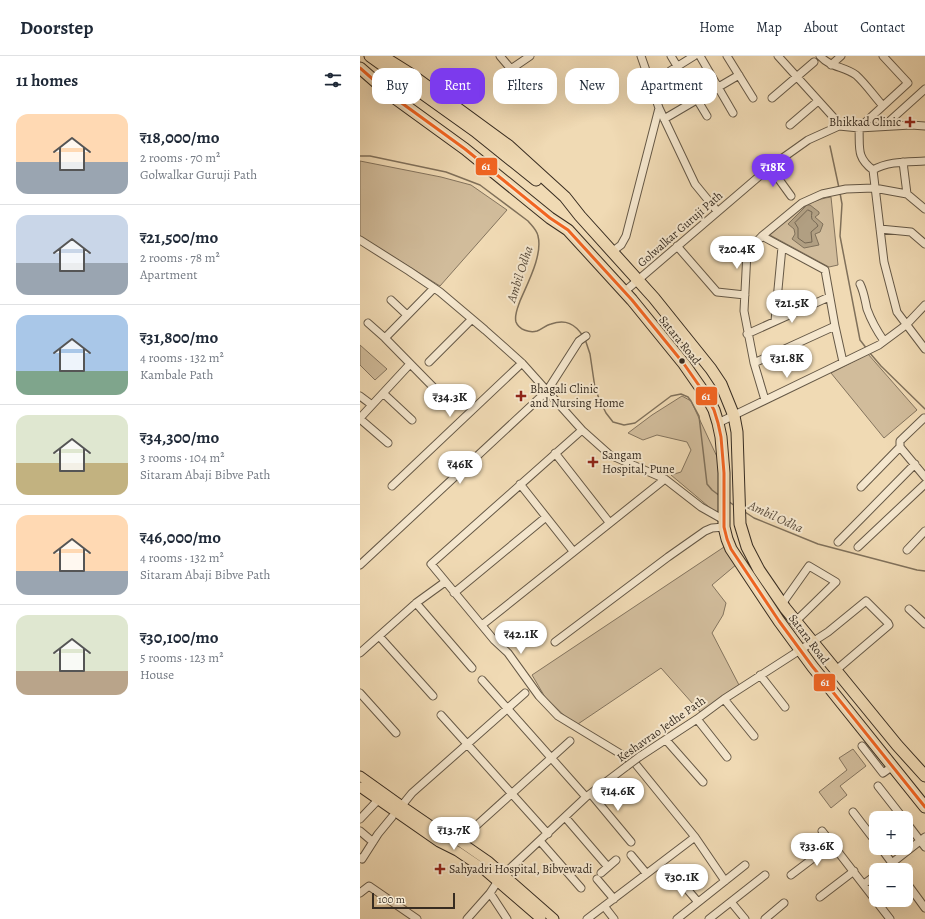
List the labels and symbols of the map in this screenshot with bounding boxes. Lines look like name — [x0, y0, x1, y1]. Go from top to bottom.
place label: Bhikkad Clinic — [829, 114, 901, 130]
marker: Bhikkad Clinic — [904, 116, 916, 128]
pin: ₹18K — [749, 154, 797, 188]
line badge: 61 — [475, 157, 498, 176]
text: 61 — [481, 159, 491, 174]
street label: Golwalkar Guruji Path — [634, 187, 727, 271]
pin: ₹20.4K — [704, 236, 770, 270]
water label: Ambil Odha — [502, 244, 537, 305]
pin: ₹21.5K — [759, 290, 825, 324]
street label: Satara Road — [655, 312, 705, 368]
pin: ₹31.8K — [754, 345, 820, 379]
unlabelled marker — [677, 356, 687, 366]
place label: Bhagali Clinic and Nursing Home — [530, 381, 624, 411]
pin: ₹34.3K — [417, 384, 483, 418]
line badge: 61 — [695, 386, 718, 406]
text: 61 — [701, 389, 711, 404]
marker: Bhagali Clinic and Nursing Home — [515, 390, 527, 402]
place label: Sangam Hospital, Pune — [602, 447, 675, 477]
pin: ₹46K — [436, 451, 484, 485]
marker: Sangam Hospital, Pune — [587, 456, 599, 468]
water label: Ambil Odha — [745, 496, 806, 536]
street label: Satara Road — [785, 611, 833, 668]
pin: ₹42.1K — [488, 621, 554, 655]
line badge: 61 — [813, 673, 836, 692]
text: 61 — [820, 675, 830, 690]
street label: Keshavrao Jedhe Path — [614, 692, 709, 766]
pin: ₹14.6K — [585, 778, 651, 812]
pin: ₹13.7K — [421, 817, 487, 851]
pin: ₹33.6K — [784, 833, 850, 867]
place label: Sahyadri Hospital, Bibvewadi — [449, 861, 592, 877]
marker: Sahyadri Hospital, Bibvewadi — [434, 863, 446, 875]
pin: ₹30.1K — [649, 864, 715, 898]
scale bar — [372, 891, 455, 910]

